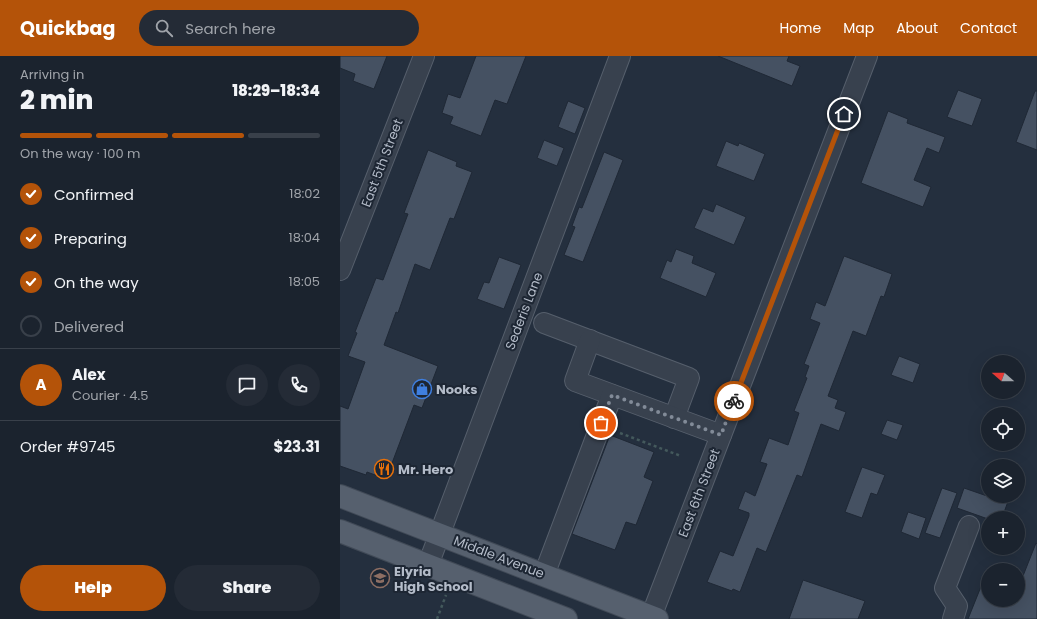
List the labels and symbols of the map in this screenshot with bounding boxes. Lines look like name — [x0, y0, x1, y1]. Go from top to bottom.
pin — [827, 97, 861, 131]
street label: East 5th Street — [356, 116, 408, 210]
street label: Sederis Lane — [501, 269, 547, 353]
north arrow — [981, 355, 1025, 399]
shop icon: Nooks — [411, 378, 433, 400]
place label: Nooks — [436, 380, 478, 399]
courier — [714, 381, 754, 421]
pin — [584, 406, 618, 440]
street label: East 6th Street — [673, 446, 725, 540]
restaurant icon: Mr. Hero — [373, 458, 395, 480]
place label: Mr. Hero — [398, 460, 453, 479]
street label: Middle Avenue — [451, 531, 547, 583]
place label: Elyria High School — [394, 562, 473, 596]
school or university icon: Elyria High School — [369, 567, 391, 589]

